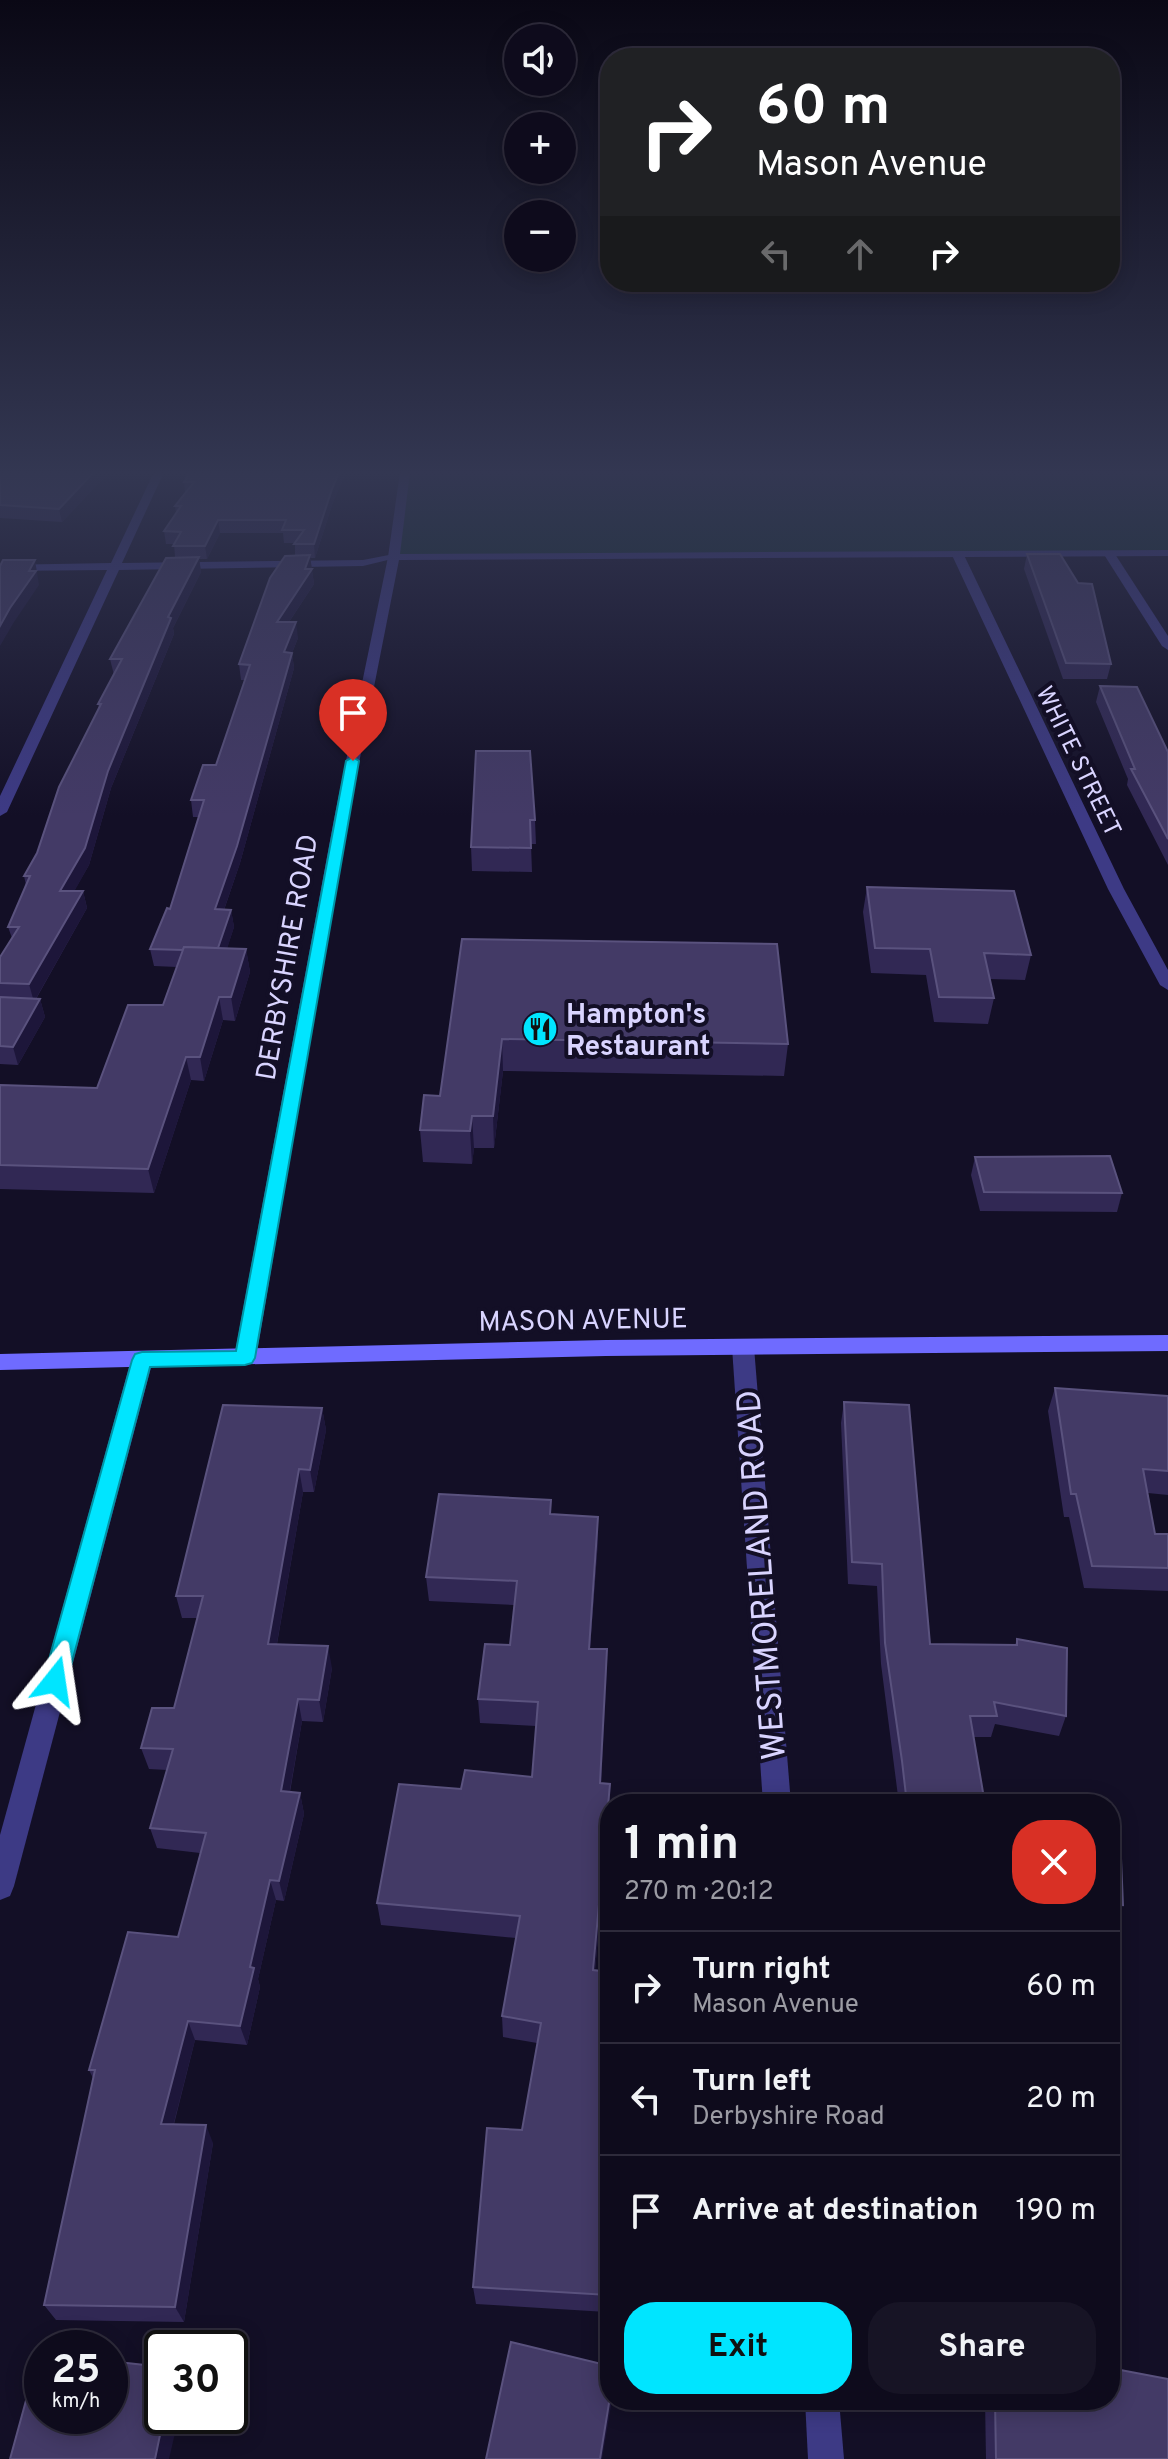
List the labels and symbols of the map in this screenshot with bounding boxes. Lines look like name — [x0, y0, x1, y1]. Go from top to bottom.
pin — [319, 679, 387, 761]
street label: WHITE STREET — [1028, 682, 1127, 842]
street label: DERBYSHIRE ROAD — [250, 832, 328, 1084]
place label: Hampton's Restaurant — [566, 998, 710, 1066]
restaurant icon: Hampton's Restaurant — [521, 1010, 559, 1048]
street label: MASON AVENUE — [478, 1302, 688, 1342]
street label: WESTMORELAND ROAD — [729, 1388, 798, 1761]
position arrow — [13, 1639, 97, 1723]
speed limit sign: 30 — [144, 2330, 248, 2434]

